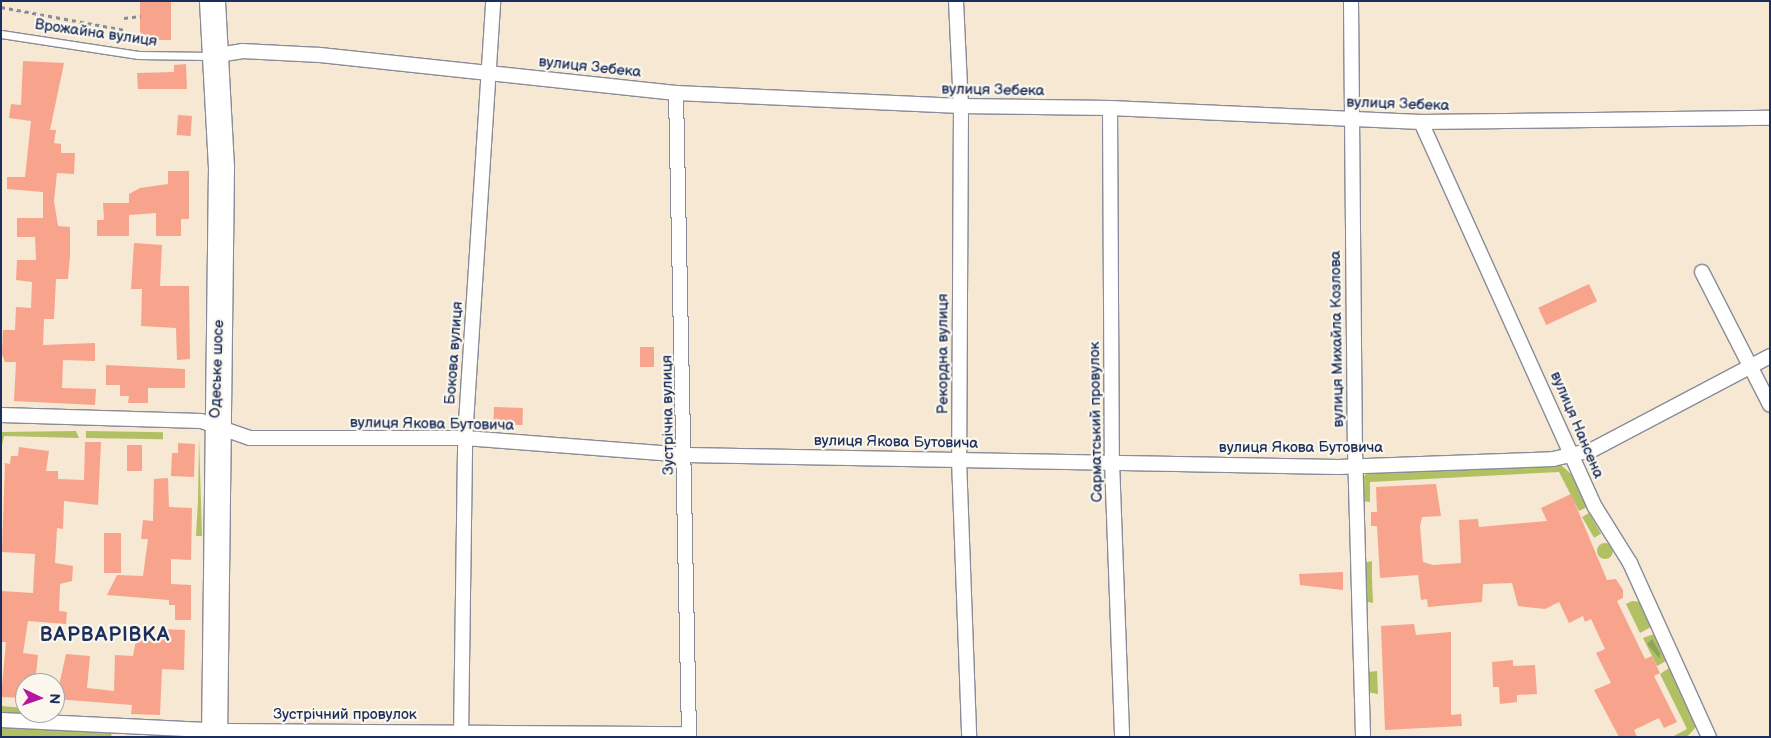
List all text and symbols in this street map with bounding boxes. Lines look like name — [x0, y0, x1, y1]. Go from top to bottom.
street label: Врожайна вулиця — [34, 16, 158, 50]
street label: вулиця Зебека — [538, 53, 642, 81]
street label: вулиця Зебека — [941, 80, 1045, 100]
street label: вулиця Зебека — [1346, 93, 1450, 115]
street label: вулиця Михайла Козлова — [1326, 250, 1348, 428]
street label: Рекордна вулиця — [934, 294, 952, 414]
street label: Бокова вулиця — [441, 301, 467, 405]
street label: Одеське шосе — [206, 319, 228, 419]
street label: Сарматський провулок — [1086, 341, 1106, 503]
street label: Зустрічна вулиця — [658, 355, 678, 475]
street label: вулиця Нансена — [1546, 369, 1608, 481]
street label: вулиця Якова Бутовича — [350, 414, 514, 434]
street label: вулиця Якова Бутовича — [814, 432, 978, 452]
street label: вулиця Якова Бутовича — [1219, 439, 1383, 457]
district label: ВАРВАРІВКА — [39, 623, 171, 647]
north arrow — [15, 673, 65, 723]
text: N — [46, 693, 63, 704]
street label: Зустрічний провулок — [273, 706, 417, 724]

